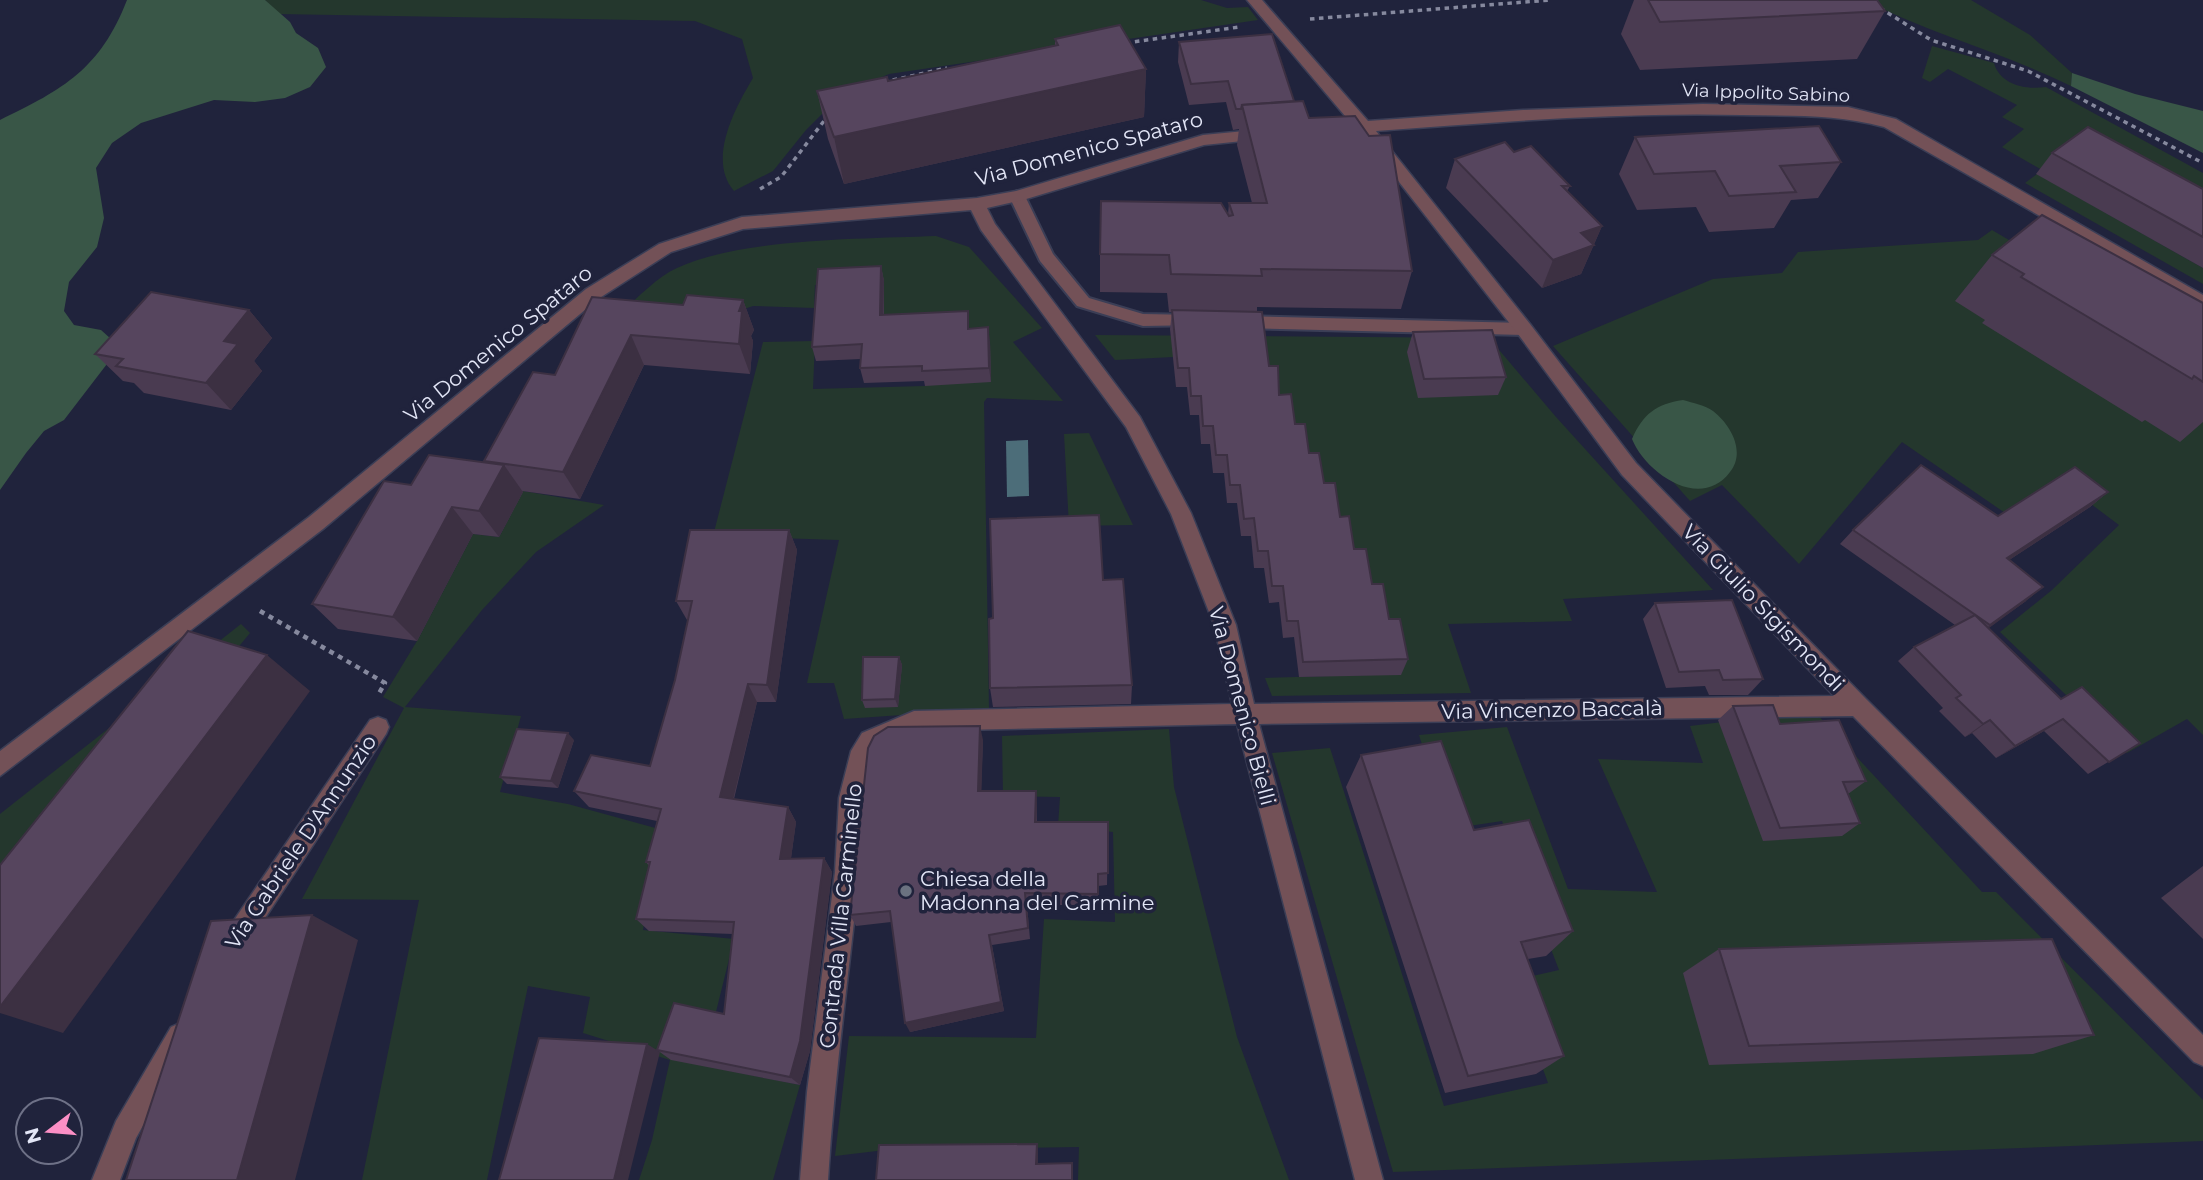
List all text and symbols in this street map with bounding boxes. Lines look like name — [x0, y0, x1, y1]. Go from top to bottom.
street label: Via Ippolito Sabino — [1682, 79, 1850, 107]
street label: Via Domenico Spataro — [972, 106, 1205, 191]
street label: Via Domenico Spataro — [399, 260, 597, 427]
street label: Via Giulio Sigismondi — [1677, 519, 1850, 696]
street label: Via Domenico Bielli — [1204, 604, 1281, 808]
street label: Via Vincenzo Baccalà — [1441, 695, 1663, 724]
street label: Via Gabriele D'Annunzio — [220, 730, 382, 953]
street label: Contrada Villa Carminello — [814, 782, 867, 1050]
place label: Chiesa della Madonna del Carmine — [920, 866, 1154, 915]
marker: Chiesa della Madonna del Carmine — [898, 883, 914, 899]
north arrow — [14, 1096, 84, 1166]
text: N — [20, 1125, 46, 1146]

